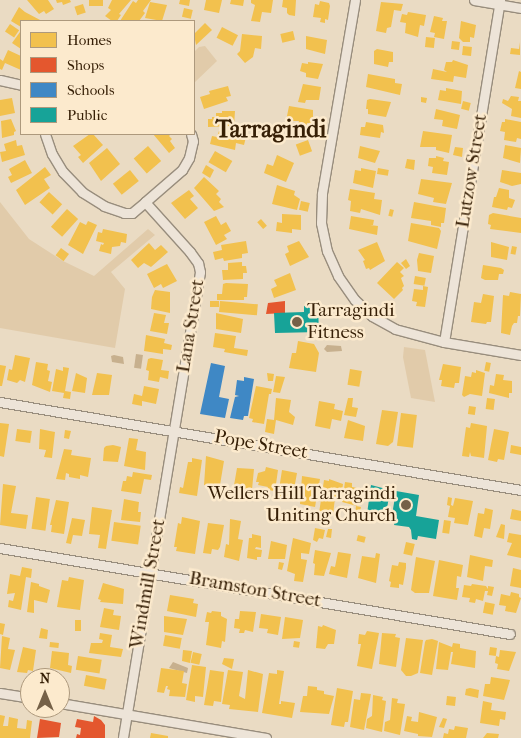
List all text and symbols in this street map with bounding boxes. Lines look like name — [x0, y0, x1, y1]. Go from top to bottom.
legend — [20, 20, 195, 135]
text: Homes — [67, 31, 112, 49]
text: Shops — [67, 56, 104, 74]
text: Schools — [67, 81, 114, 99]
text: Public — [67, 106, 107, 124]
street label: Lutzow Street — [452, 112, 492, 230]
district label: Tarragindi — [216, 116, 326, 144]
street label: Lana Street — [172, 278, 210, 374]
place label: Tarragindi Fitness — [307, 300, 395, 344]
marker: Tarragindi Fitness — [291, 316, 303, 328]
street label: Pope Street — [212, 426, 310, 464]
place label: Wellers Hill Tarragindi Uniting Church — [207, 483, 396, 527]
marker: Wellers Hill Tarragindi Uniting Church — [400, 499, 412, 511]
street label: Windmill Street — [125, 517, 171, 651]
street label: Bramston Street — [187, 567, 323, 613]
north arrow — [20, 668, 70, 718]
text: N — [40, 670, 50, 687]

